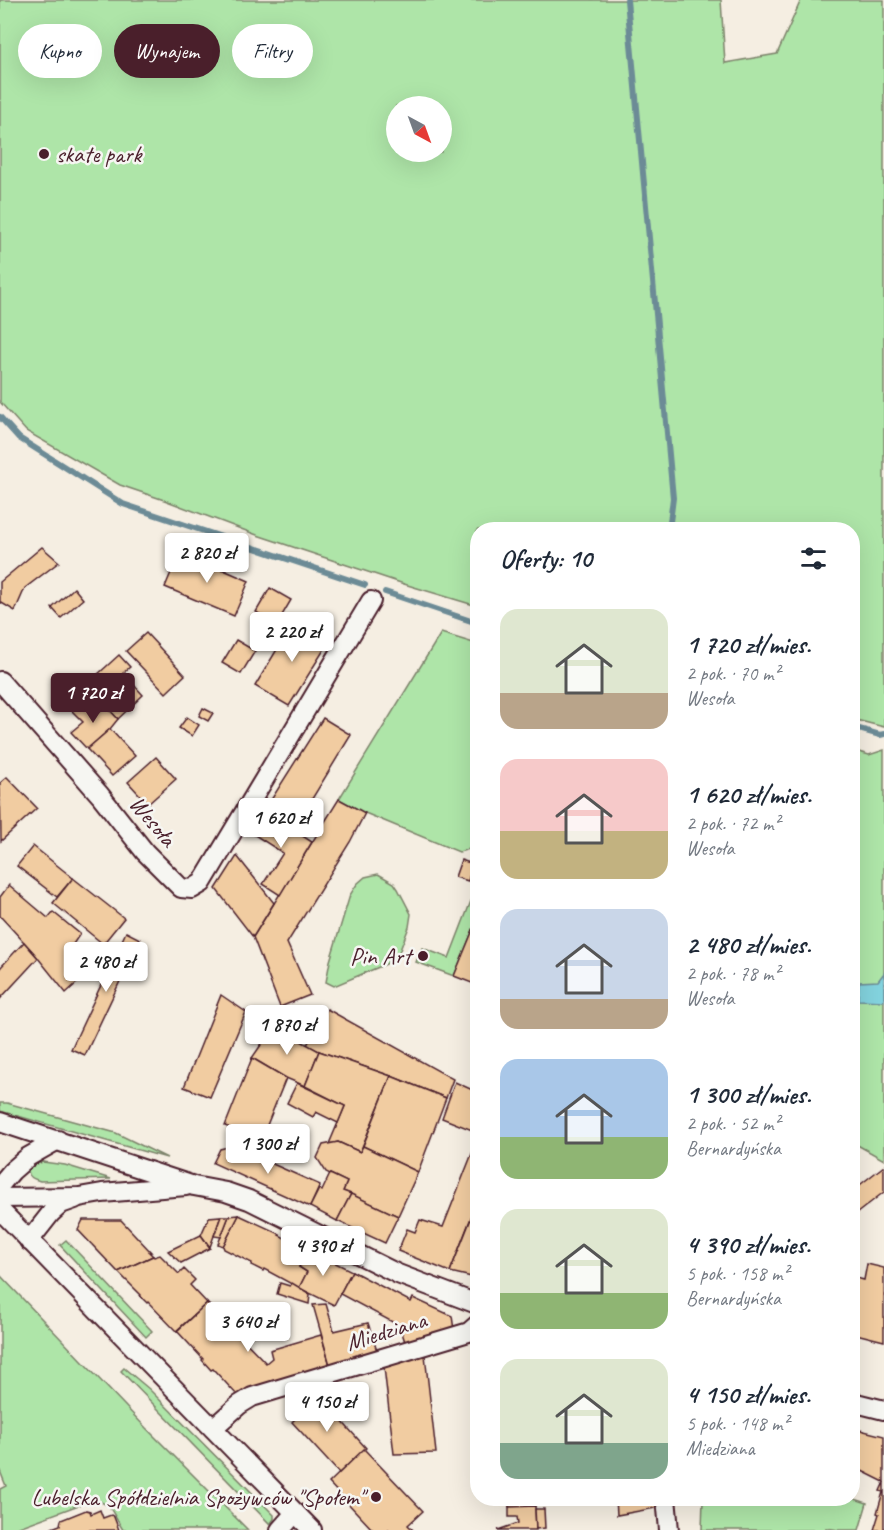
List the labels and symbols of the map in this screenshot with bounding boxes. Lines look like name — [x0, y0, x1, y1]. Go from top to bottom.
north arrow — [386, 96, 452, 162]
place label: skate park — [56, 139, 144, 169]
marker: skate park — [37, 147, 51, 161]
pin: 2 820 zł — [145, 533, 269, 584]
pin: 2 220 zł — [230, 612, 354, 663]
pin: 1 720 zł — [31, 673, 155, 724]
street label: Wesoła — [123, 789, 184, 854]
pin: 1 620 zł — [219, 798, 343, 849]
place label: Pin Art — [350, 941, 414, 971]
pin: 2 480 zł — [44, 942, 168, 993]
marker: Pin Art — [416, 949, 430, 963]
pin: 1 870 zł — [225, 1005, 349, 1056]
pin: 1 300 zł — [206, 1124, 330, 1175]
pin: 4 390 zł — [261, 1226, 385, 1277]
pin: 3 640 zł — [186, 1302, 310, 1353]
street label: Miedziana — [342, 1304, 431, 1357]
pin: 4 150 zł — [265, 1382, 389, 1433]
place label: Lubelska Spółdzielnia Spożywców "Społem" — [31, 1482, 369, 1512]
marker: Lubelska Spółdzielnia Spożywców "Społem" — [369, 1490, 383, 1504]

